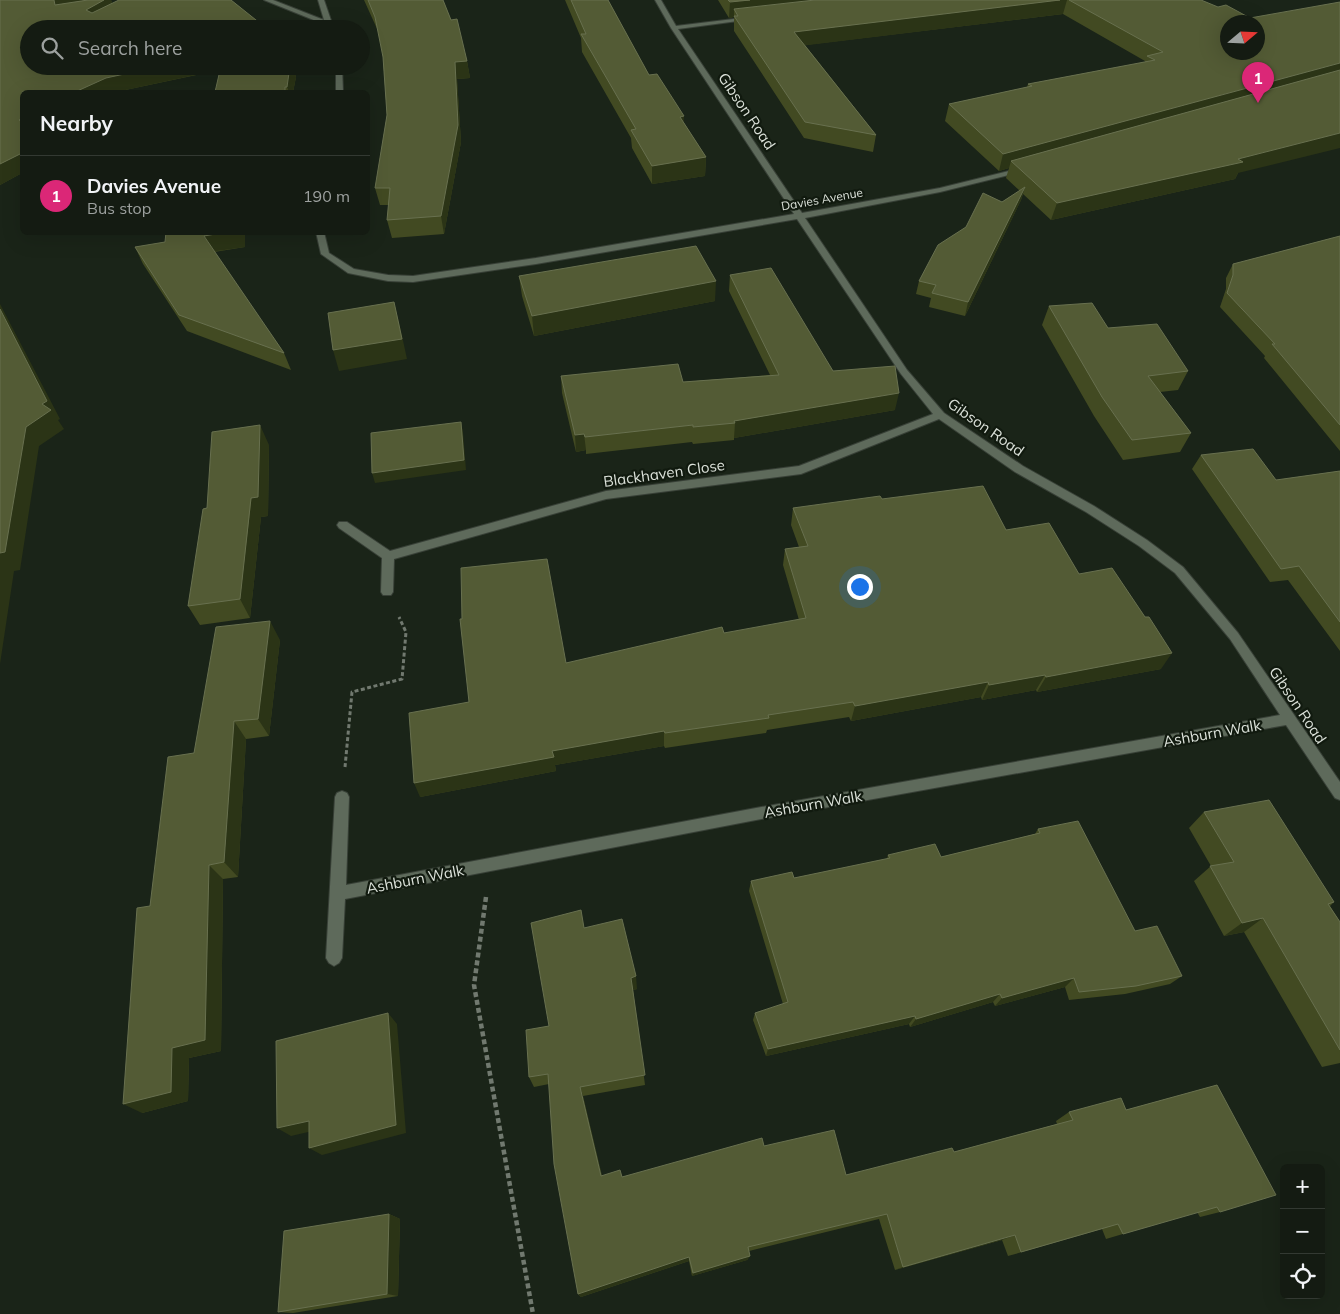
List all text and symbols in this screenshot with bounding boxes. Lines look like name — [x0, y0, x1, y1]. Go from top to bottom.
north arrow — [1220, 15, 1265, 60]
search box — [20, 20, 370, 75]
icon: search — [38, 34, 66, 62]
text: Search here — [78, 36, 182, 60]
pin: 1 — [1242, 62, 1274, 103]
street label: Gibson Road — [714, 69, 780, 153]
text: Nearby — [40, 110, 113, 136]
text: Davies Avenue — [87, 174, 221, 198]
street label: Davies Avenue — [780, 184, 864, 214]
text: 1 — [51, 186, 61, 206]
text: 190 m — [303, 186, 350, 206]
text: Bus stop — [87, 198, 151, 218]
street label: Gibson Road — [944, 394, 1028, 460]
street label: Blackhaven Close — [602, 455, 726, 491]
your location — [847, 574, 873, 600]
street label: Gibson Road — [1265, 663, 1331, 747]
street label: Ashburn Walk — [1162, 715, 1263, 751]
street label: Ashburn Walk — [763, 786, 864, 822]
street label: Ashburn Walk — [365, 860, 466, 898]
map controls — [1280, 1164, 1325, 1299]
button: + — [1280, 1164, 1325, 1209]
button: − — [1280, 1209, 1325, 1254]
button: locate — [1280, 1254, 1325, 1299]

